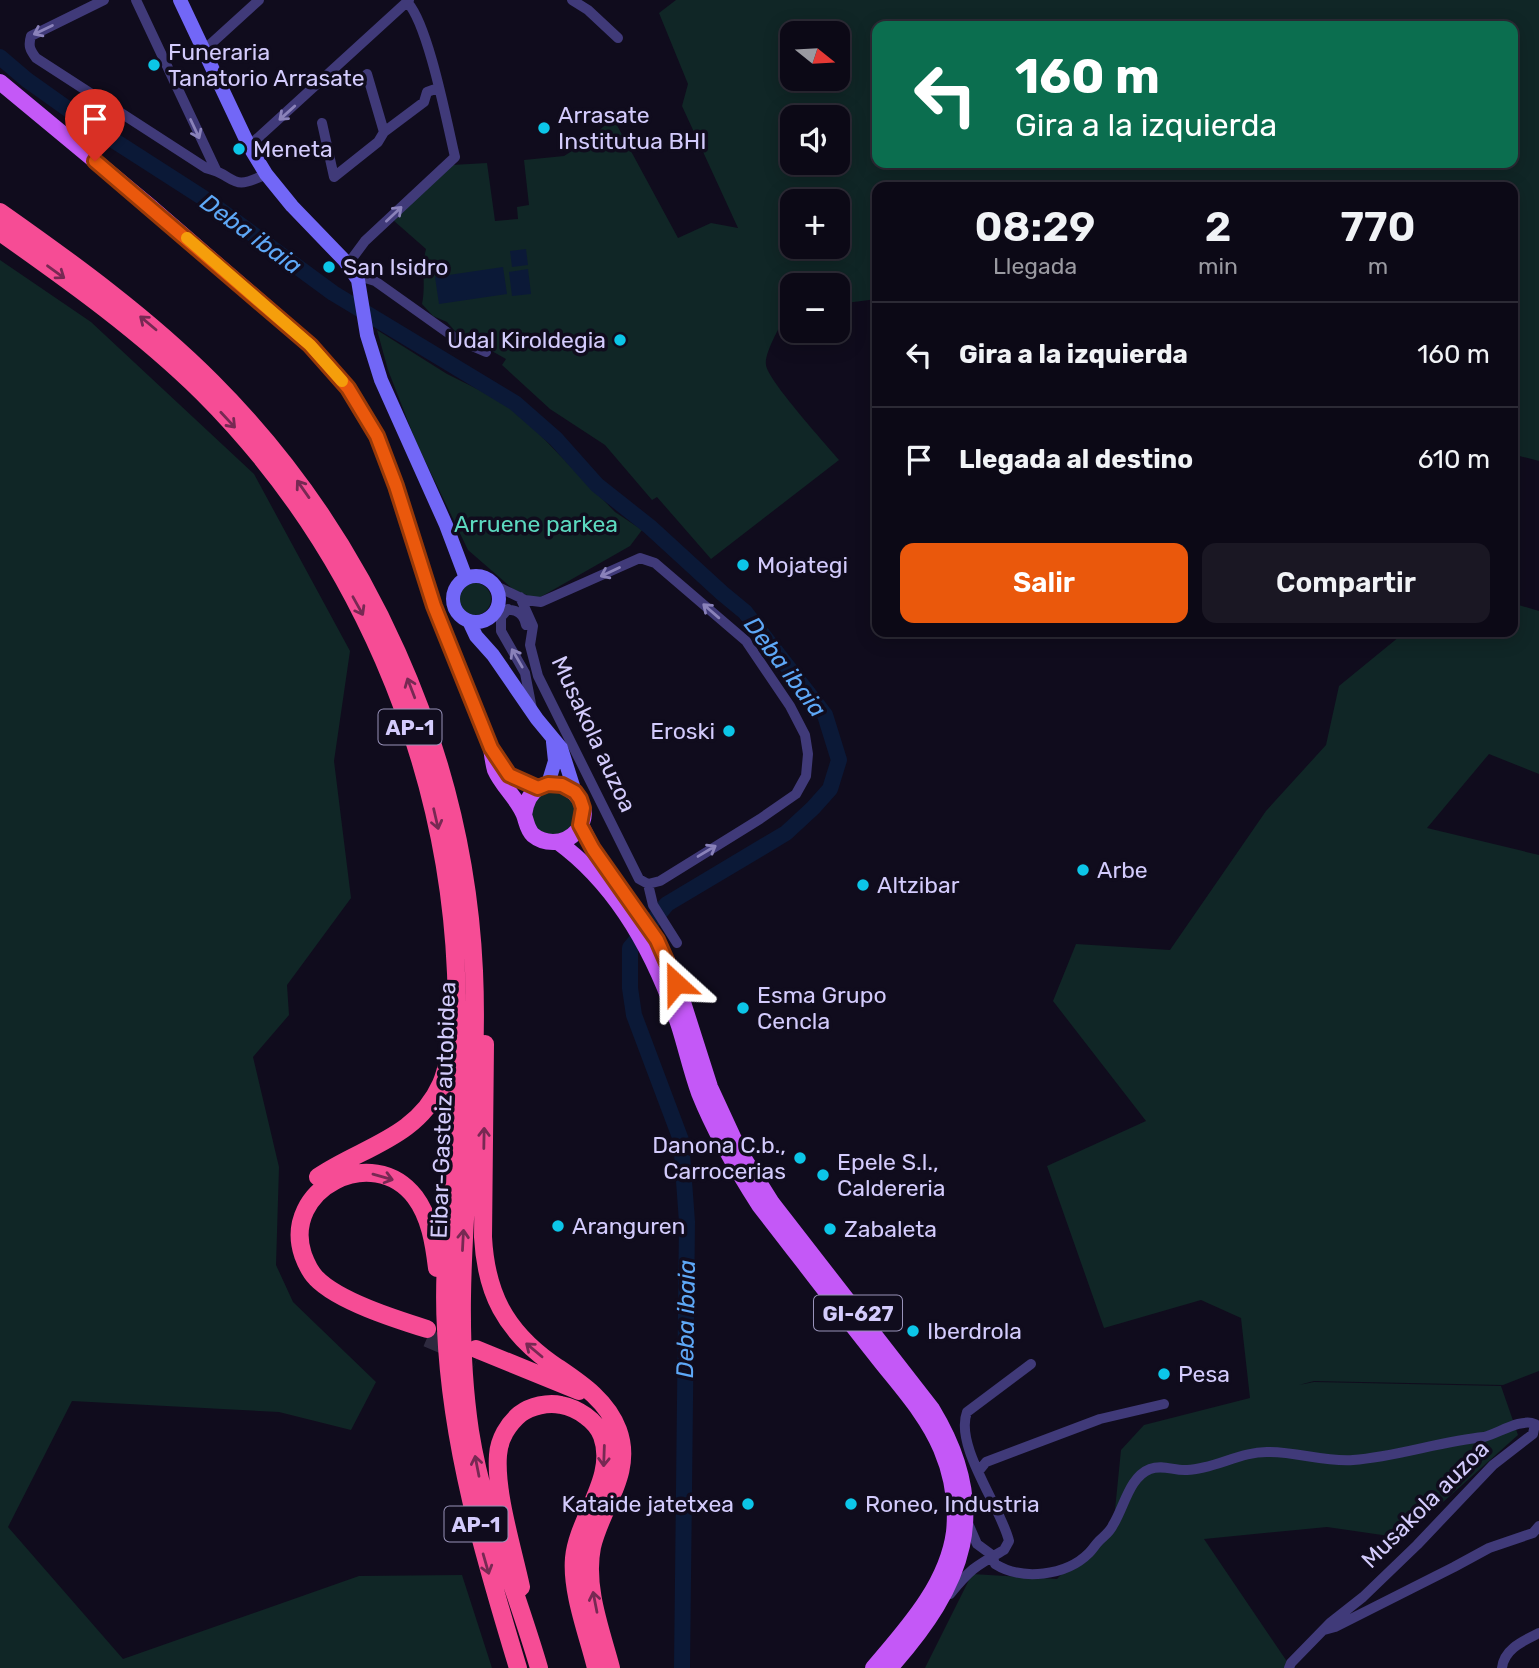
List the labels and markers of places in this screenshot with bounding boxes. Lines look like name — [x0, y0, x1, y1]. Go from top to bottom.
place label: Funeraria Tanatorio Arrasate — [168, 38, 365, 92]
marker: Funeraria Tanatorio Arrasate — [146, 57, 162, 73]
pin — [65, 89, 125, 161]
place label: Arrasate Institutua BHI — [558, 101, 707, 155]
marker: Arrasate Institutua BHI — [536, 120, 552, 136]
place label: Meneta — [253, 135, 333, 163]
marker: Meneta — [231, 141, 247, 157]
place label: San Isidro — [343, 253, 449, 281]
marker: San Isidro — [321, 259, 337, 275]
place label: Udal Kiroldegia — [447, 326, 606, 354]
marker: Udal Kiroldegia — [612, 332, 628, 348]
place label: Mojategi — [757, 551, 848, 579]
marker: Mojategi — [735, 557, 751, 573]
place label: Eroski — [650, 717, 715, 745]
marker: Eroski — [721, 723, 737, 739]
place label: Arbe — [1097, 856, 1148, 884]
marker: Arbe — [1075, 862, 1091, 878]
place label: Altzibar — [877, 871, 960, 899]
marker: Altzibar — [855, 877, 871, 893]
place label: Esma Grupo Cencla — [757, 981, 887, 1035]
marker: Esma Grupo Cencla — [735, 1000, 751, 1016]
place label: Danona C.b., Carrocerias — [652, 1131, 786, 1185]
place label: Epele S.l., Caldereria — [837, 1148, 946, 1202]
marker: Danona C.b., Carrocerias — [792, 1150, 808, 1166]
marker: Epele S.l., Caldereria — [815, 1167, 831, 1183]
place label: Aranguren — [572, 1212, 686, 1240]
place label: Zabaleta — [844, 1215, 937, 1243]
marker: Aranguren — [550, 1218, 566, 1234]
marker: Zabaleta — [822, 1221, 838, 1237]
place label: Iberdrola — [927, 1317, 1022, 1345]
marker: Iberdrola — [905, 1323, 921, 1339]
place label: Pesa — [1178, 1360, 1230, 1388]
marker: Pesa — [1156, 1366, 1172, 1382]
place label: Kataide jatetxea — [561, 1490, 734, 1518]
place label: Roneo, Industria — [865, 1490, 1040, 1518]
marker: Kataide jatetxea — [740, 1496, 756, 1512]
marker: Roneo, Industria — [843, 1496, 859, 1512]

